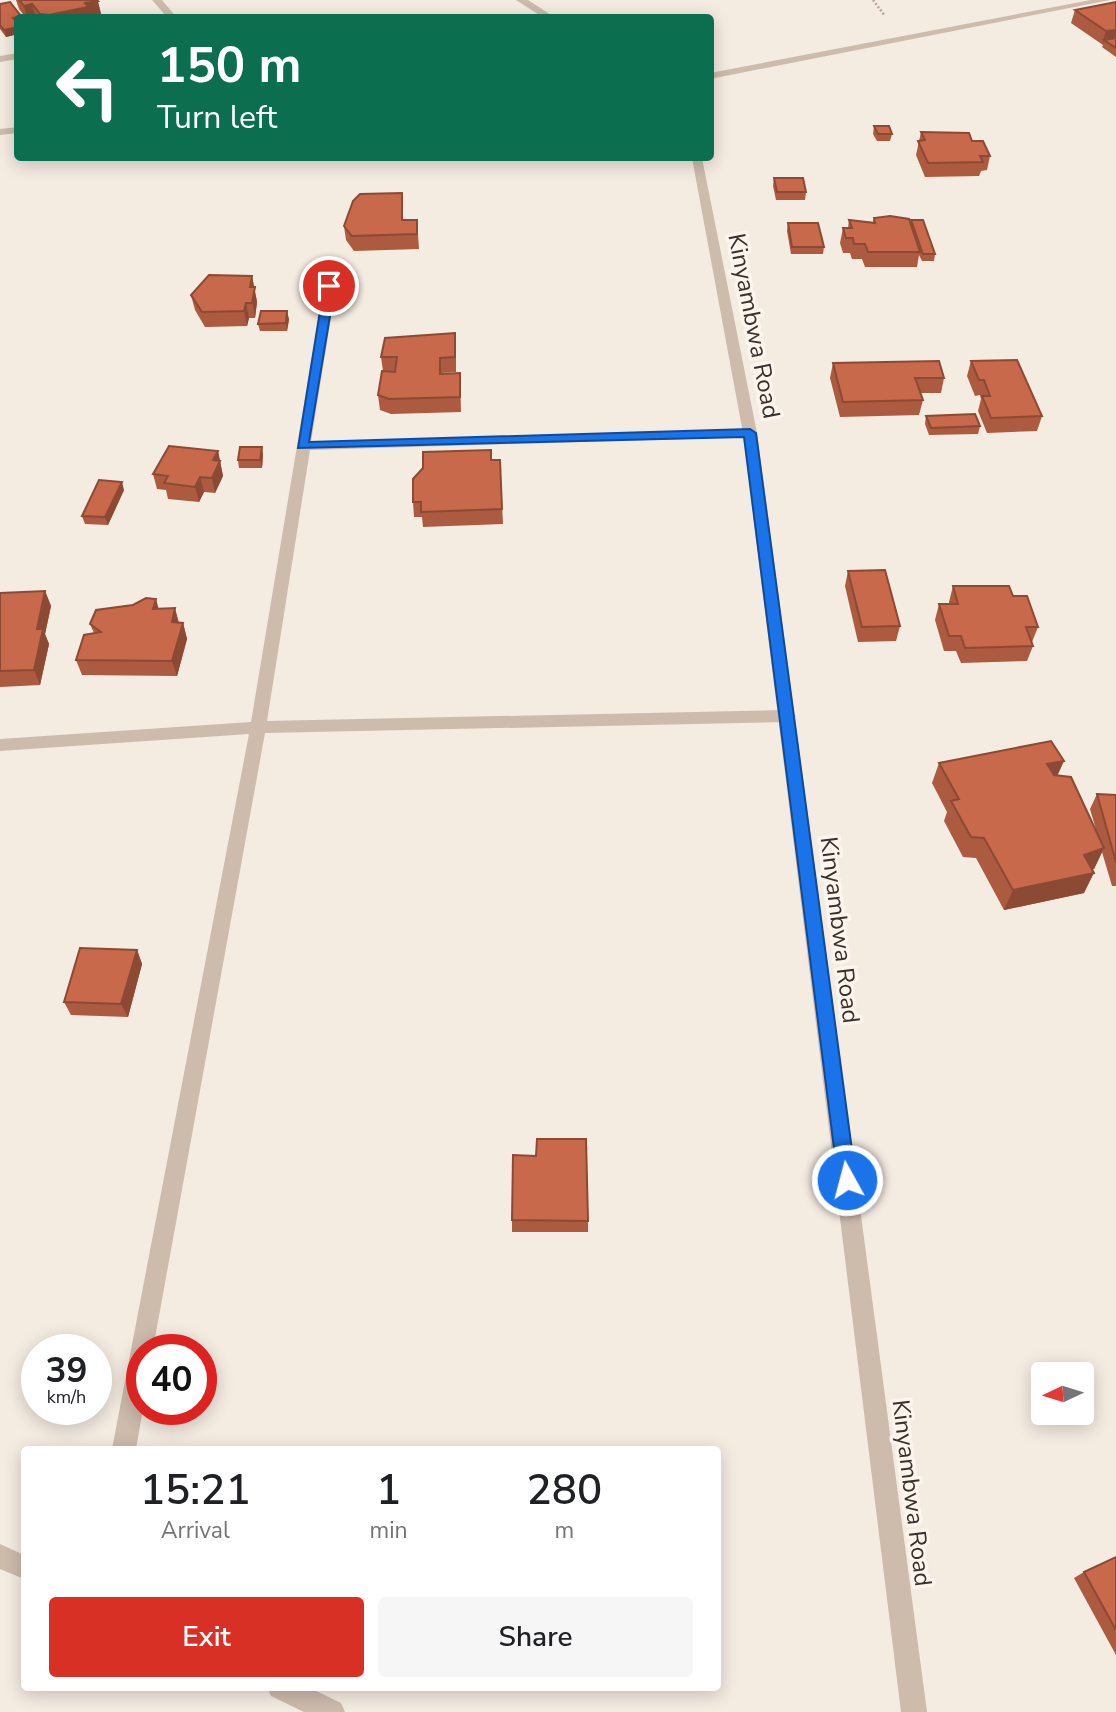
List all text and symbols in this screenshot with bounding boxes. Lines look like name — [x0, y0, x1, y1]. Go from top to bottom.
text: 150 m — [157, 32, 301, 99]
icon: left — [42, 42, 133, 133]
text: Turn left — [157, 96, 277, 139]
street label: Kinyambwa Road — [720, 231, 788, 421]
pin — [299, 256, 359, 316]
icon: arrive — [310, 267, 348, 305]
street label: Kinyambwa Road — [813, 835, 867, 1025]
position arrow — [810, 1143, 884, 1217]
speed limit sign: 40 — [126, 1334, 217, 1425]
text: 39 — [45, 1347, 88, 1394]
north arrow — [1031, 1362, 1094, 1424]
map controls — [1031, 1362, 1094, 1425]
text: km/h — [47, 1385, 86, 1409]
street label: Kinyambwa Road — [885, 1398, 939, 1588]
text: 15:21 — [140, 1462, 251, 1519]
text: 1 — [376, 1462, 401, 1519]
text: 280 — [526, 1462, 602, 1519]
text: Arrival — [161, 1515, 230, 1546]
text: min — [370, 1515, 408, 1546]
text: m — [554, 1515, 574, 1546]
button: Exit — [49, 1597, 364, 1677]
button: Share — [378, 1597, 693, 1677]

